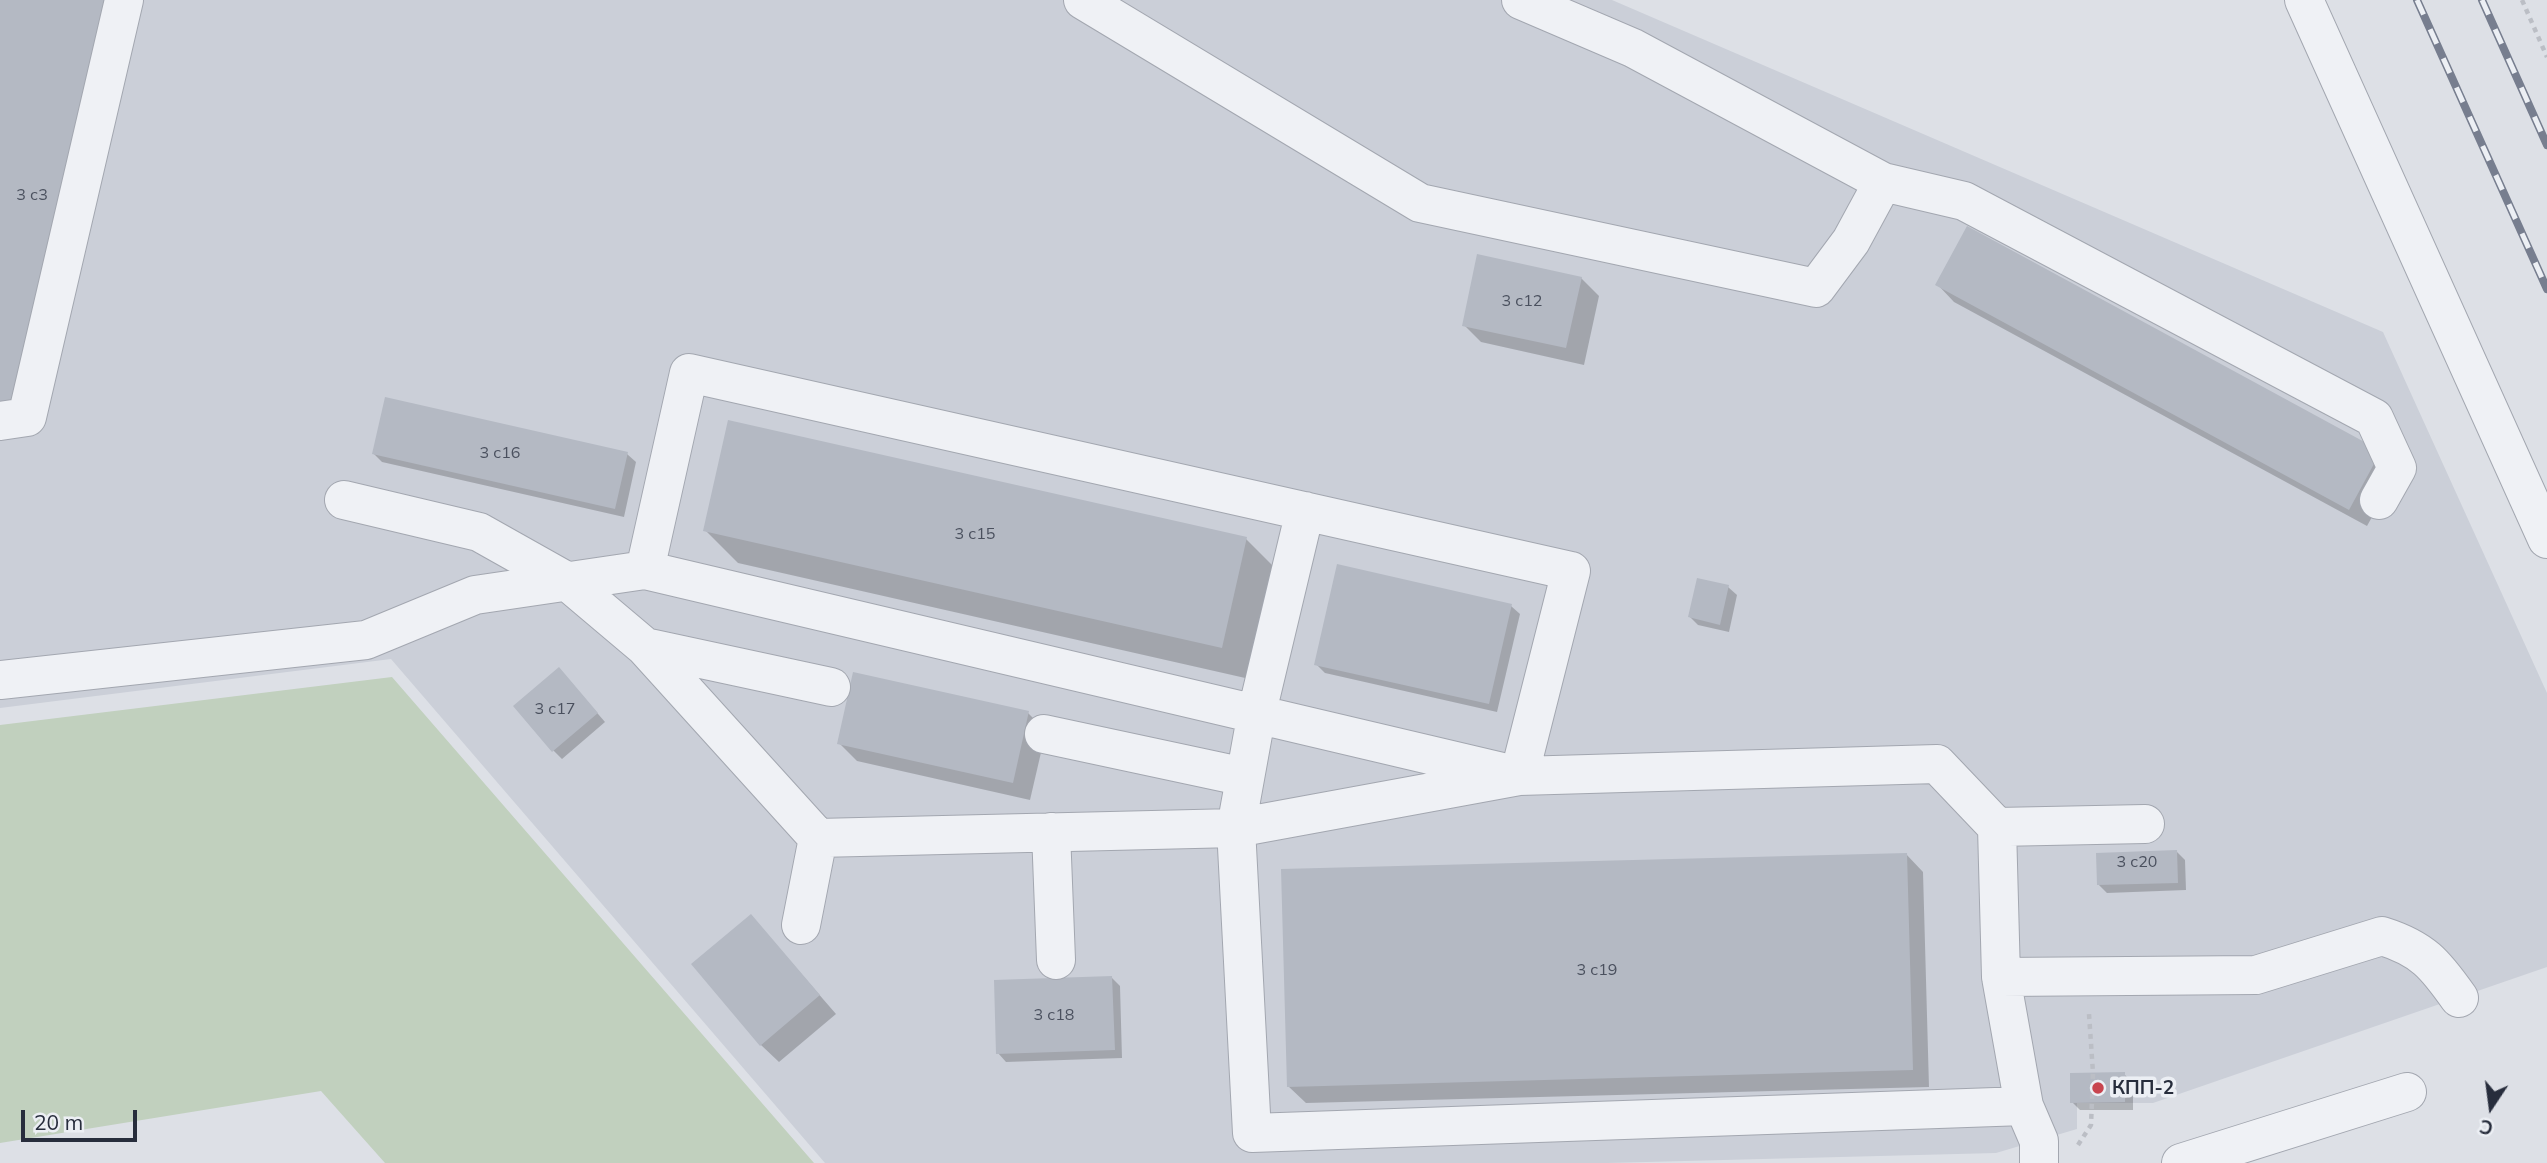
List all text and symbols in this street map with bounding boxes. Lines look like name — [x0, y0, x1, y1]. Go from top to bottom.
house number: 3 с3 — [16, 185, 48, 205]
house number: 3 c12 — [1502, 291, 1542, 311]
house number: 3 c16 — [480, 443, 520, 463]
house number: 3 c15 — [955, 524, 995, 544]
house number: 3 c17 — [535, 699, 575, 719]
house number: 3 c20 — [2117, 852, 2157, 872]
house number: 3 c19 — [1577, 960, 1617, 980]
house number: 3 c18 — [1034, 1005, 1074, 1025]
north arrow — [2456, 1072, 2526, 1142]
place label: КПП-2 — [2112, 1077, 2174, 1099]
marker: КПП-2 — [2090, 1080, 2106, 1096]
scale bar — [24, 1096, 140, 1140]
text: 20 m — [34, 1109, 83, 1135]
text: С — [2477, 1114, 2495, 1141]

